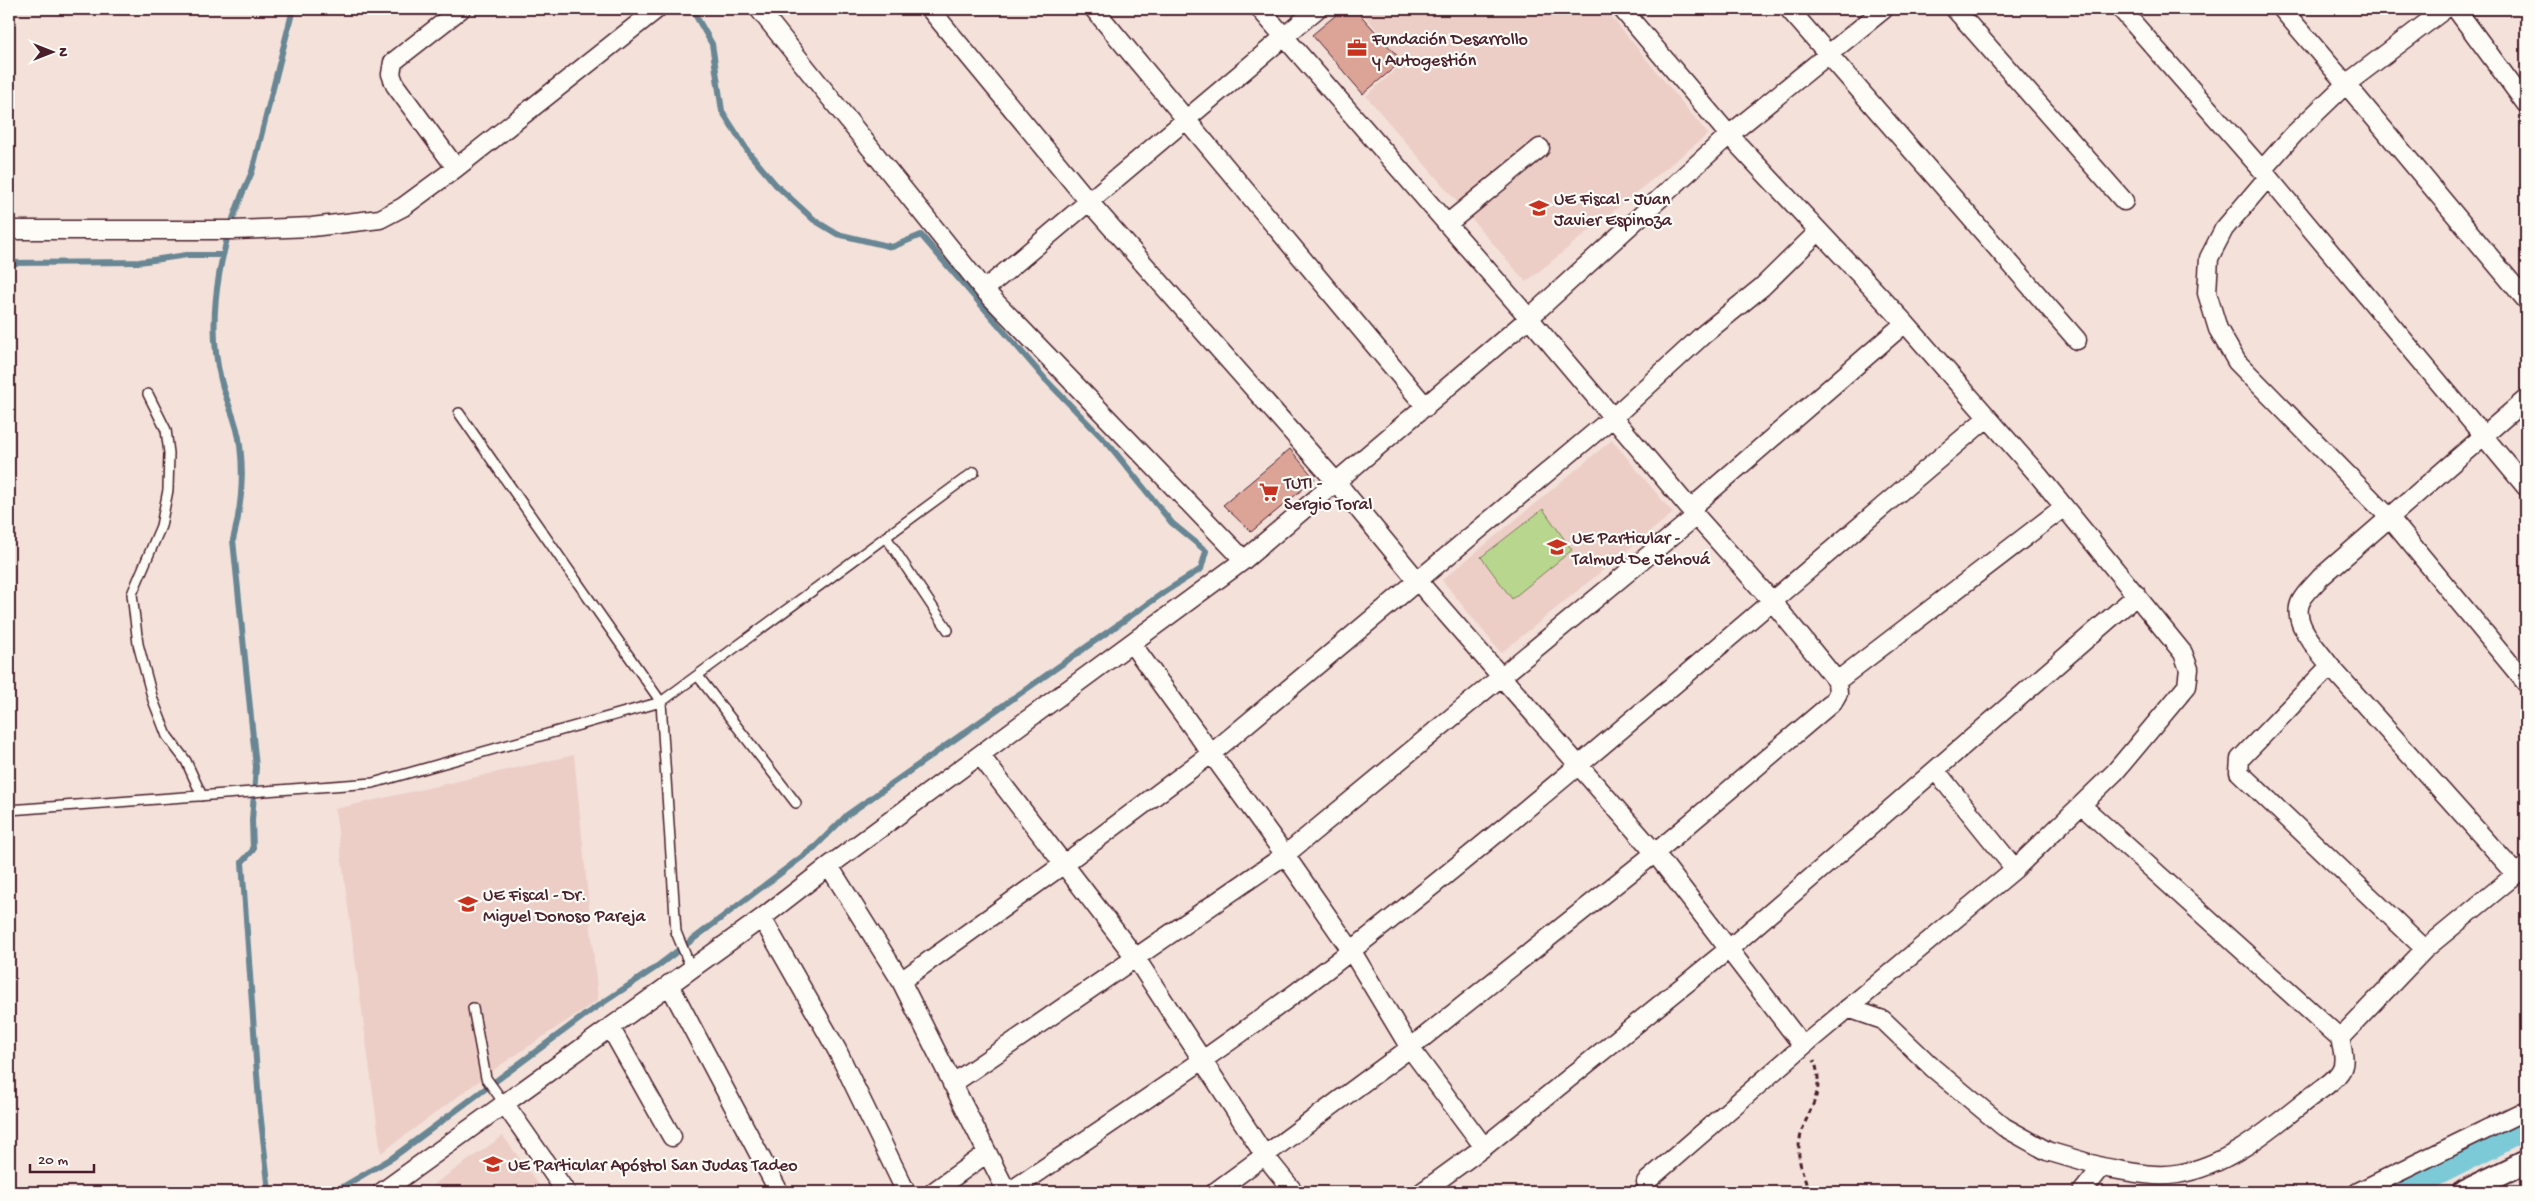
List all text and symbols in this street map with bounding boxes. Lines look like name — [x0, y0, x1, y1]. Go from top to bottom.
north arrow — [28, 28, 78, 78]
place label: Fundación Desarrollo y Autogestión — [1371, 30, 1528, 72]
office icon: Fundación Desarrollo y Autogestión — [1346, 37, 1368, 59]
text: N — [54, 47, 71, 57]
place label: UE Fiscal - Juan Javier Espinoza — [1554, 190, 1673, 232]
school or university icon: UE Fiscal - Juan Javier Espinoza — [1528, 197, 1550, 219]
place label: TUTI - Sergio Toral — [1283, 474, 1372, 516]
supermarket icon: TUTI - Sergio Toral — [1258, 481, 1280, 503]
place label: UE Particular - Talmud De Jehová — [1571, 529, 1711, 571]
school or university icon: UE Particular - Talmud De Jehová — [1546, 536, 1568, 558]
place label: UE Fiscal - Dr. Miguel Donoso Pareja — [483, 886, 647, 928]
school or university icon: UE Fiscal - Dr. Miguel Donoso Pareja — [457, 893, 479, 915]
scale bar — [30, 1141, 94, 1173]
text: 20 m — [38, 1152, 68, 1170]
school or university icon: UE Particular Apóstol San Judas Tadeo — [482, 1153, 504, 1175]
place label: UE Particular Apóstol San Judas Tadeo — [508, 1156, 798, 1177]

